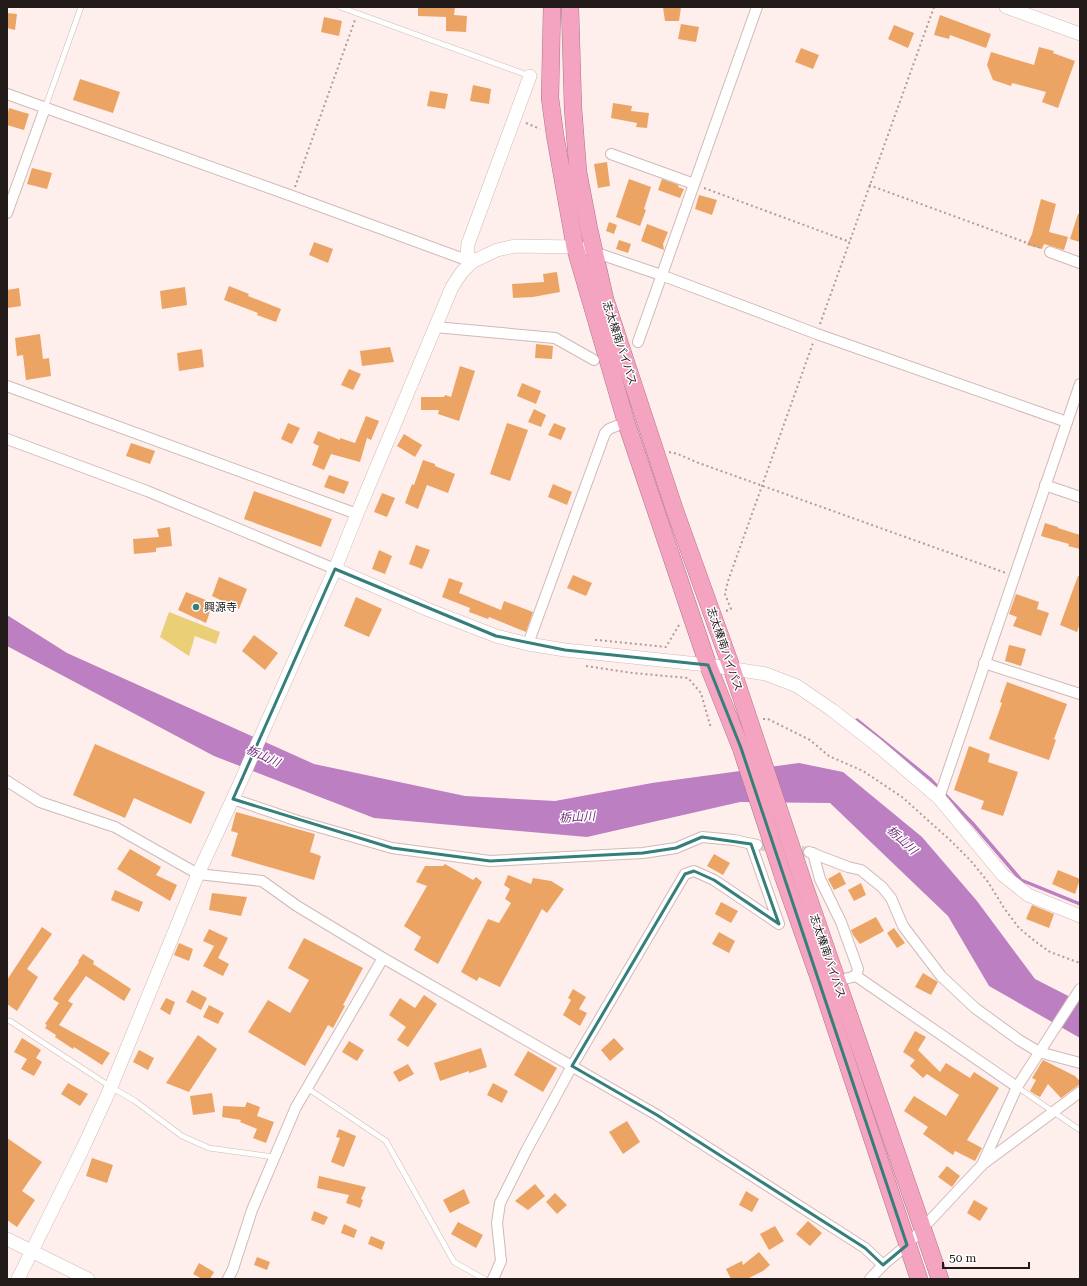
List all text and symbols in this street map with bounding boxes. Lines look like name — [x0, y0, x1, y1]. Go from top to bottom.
street label: 志太榛南バイパス — [600, 299, 639, 387]
place label: 興源寺 — [204, 601, 237, 614]
marker: 興源寺 — [191, 602, 201, 612]
street label: 志太榛南バイパス — [704, 606, 745, 693]
water label: 栃山川 — [244, 742, 284, 771]
water label: 栃山川 — [559, 809, 597, 825]
water label: 栃山川 — [884, 823, 921, 859]
street label: 志太榛南バイパス — [807, 913, 848, 1000]
scale bar — [943, 1244, 1029, 1270]
text: 50 m — [949, 1251, 976, 1265]

